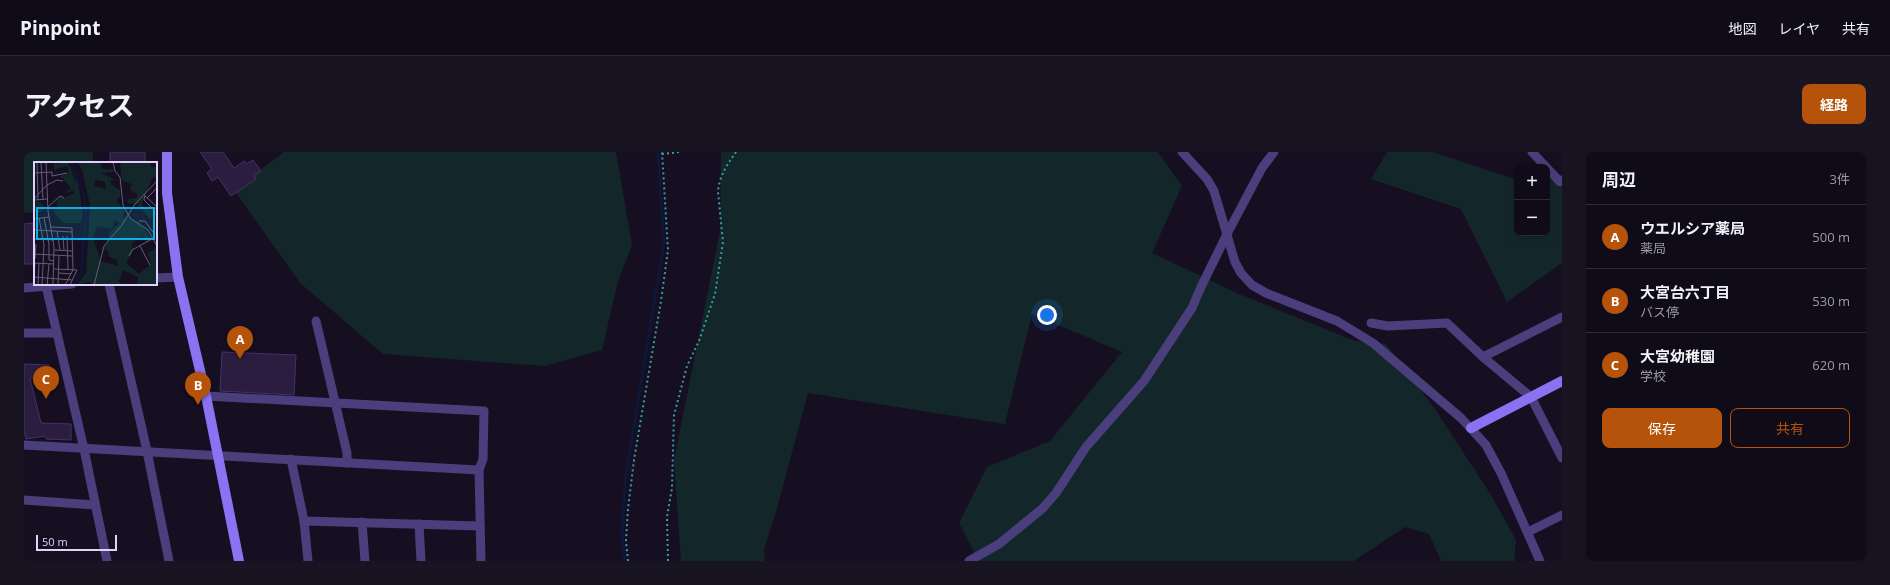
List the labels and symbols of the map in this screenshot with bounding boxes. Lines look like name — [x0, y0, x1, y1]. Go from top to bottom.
inset map — [34, 162, 157, 285]
your location — [1037, 305, 1057, 325]
pin: A — [227, 326, 253, 359]
pin: C — [33, 366, 59, 399]
pin: B — [185, 372, 211, 405]
scale bar — [36, 533, 117, 552]

